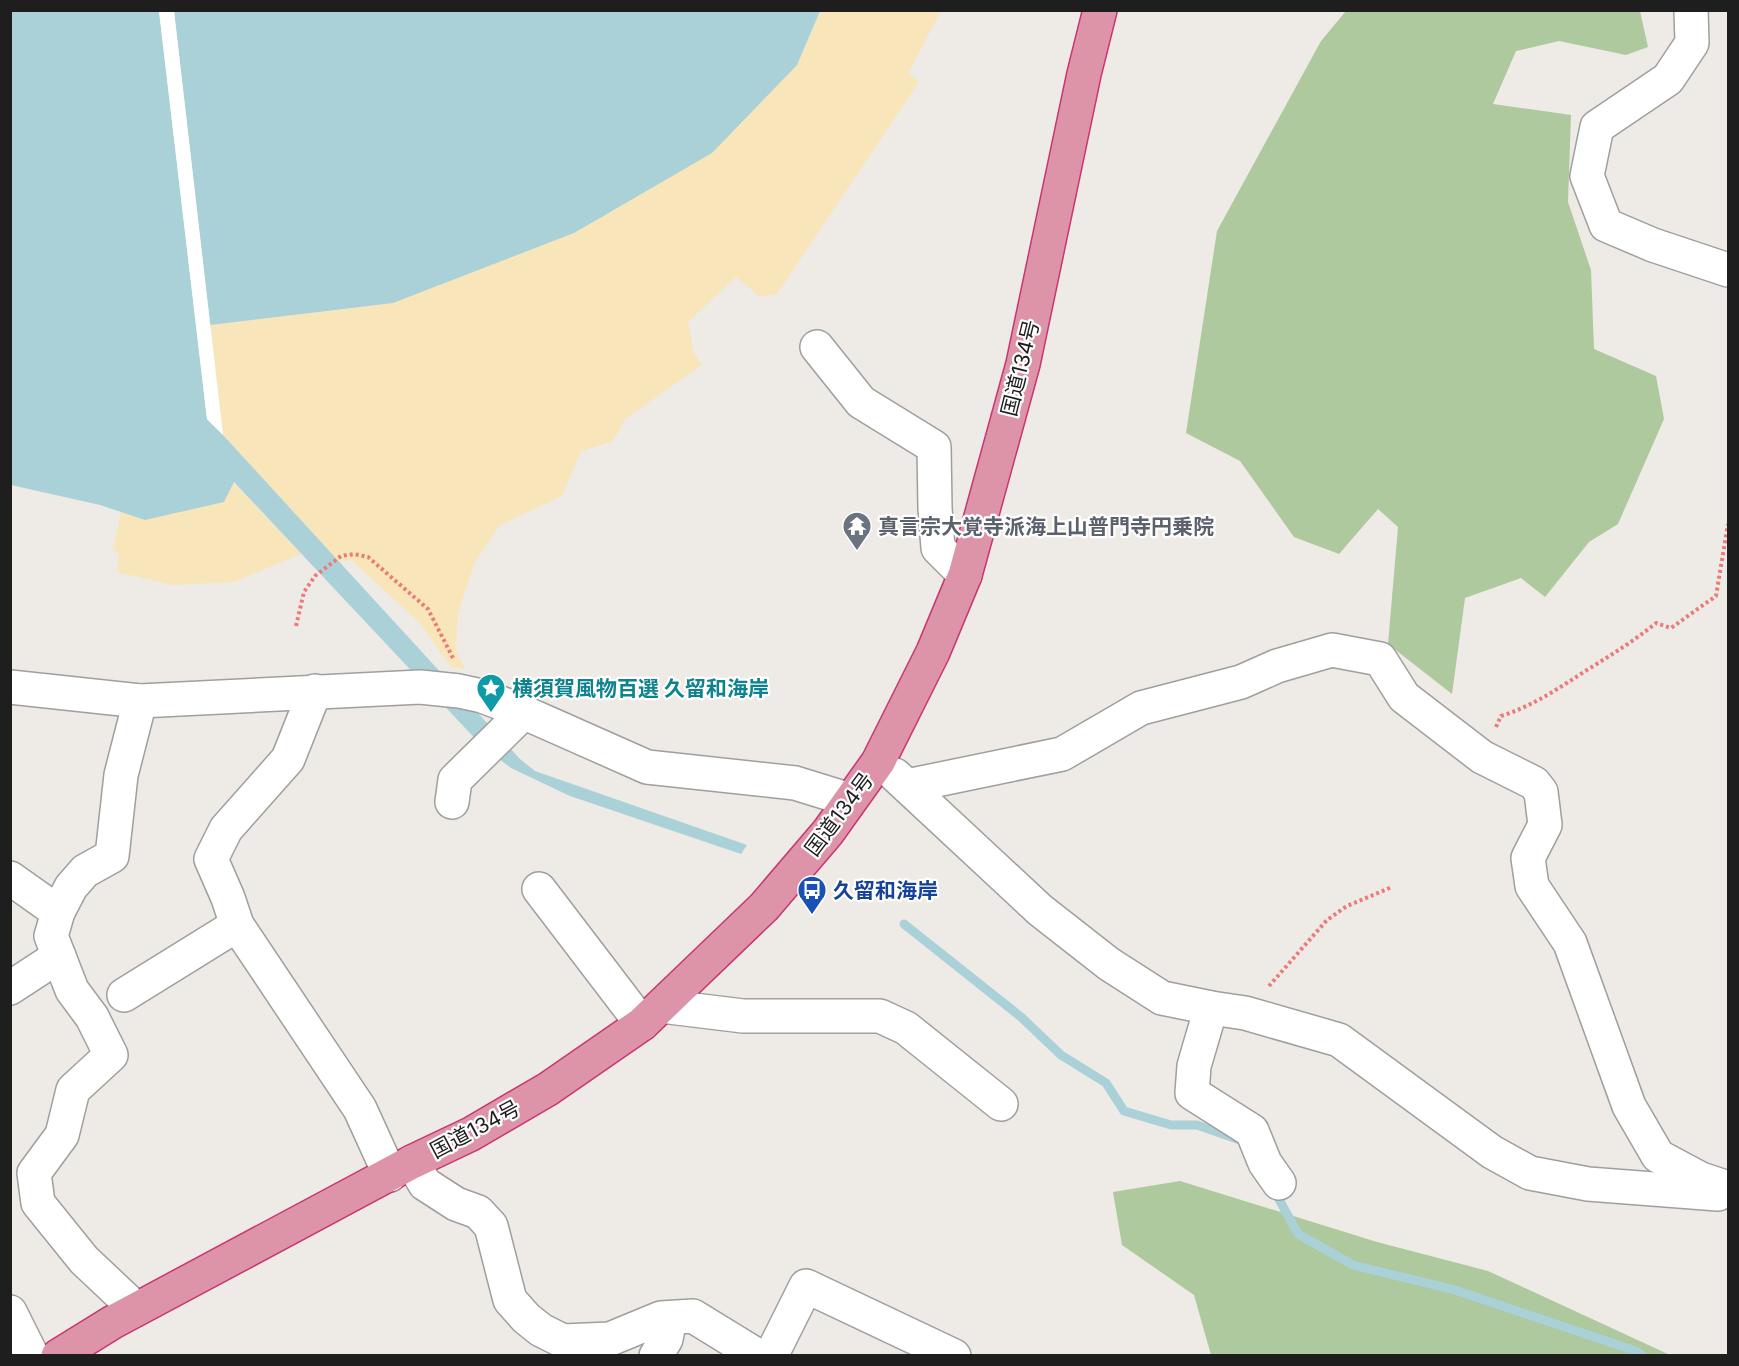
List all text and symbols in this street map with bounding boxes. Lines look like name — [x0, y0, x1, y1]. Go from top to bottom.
street label: 国道134号 — [996, 317, 1044, 419]
temple icon: 真言宗大覚寺派海上山普門寺円乗院 — [841, 510, 873, 552]
place label: 真言宗大覚寺派海上山普門寺円乗院 — [878, 514, 1214, 539]
place icon: 横須賀風物百選 久留和海岸 — [475, 672, 507, 714]
place label: 横須賀風物百選 久留和海岸 — [512, 676, 769, 701]
street label: 国道134号 — [799, 767, 879, 861]
bus stop icon: 久留和海岸 — [796, 874, 828, 916]
place label: 久留和海岸 — [833, 878, 938, 903]
street label: 国道134号 — [426, 1095, 524, 1163]

